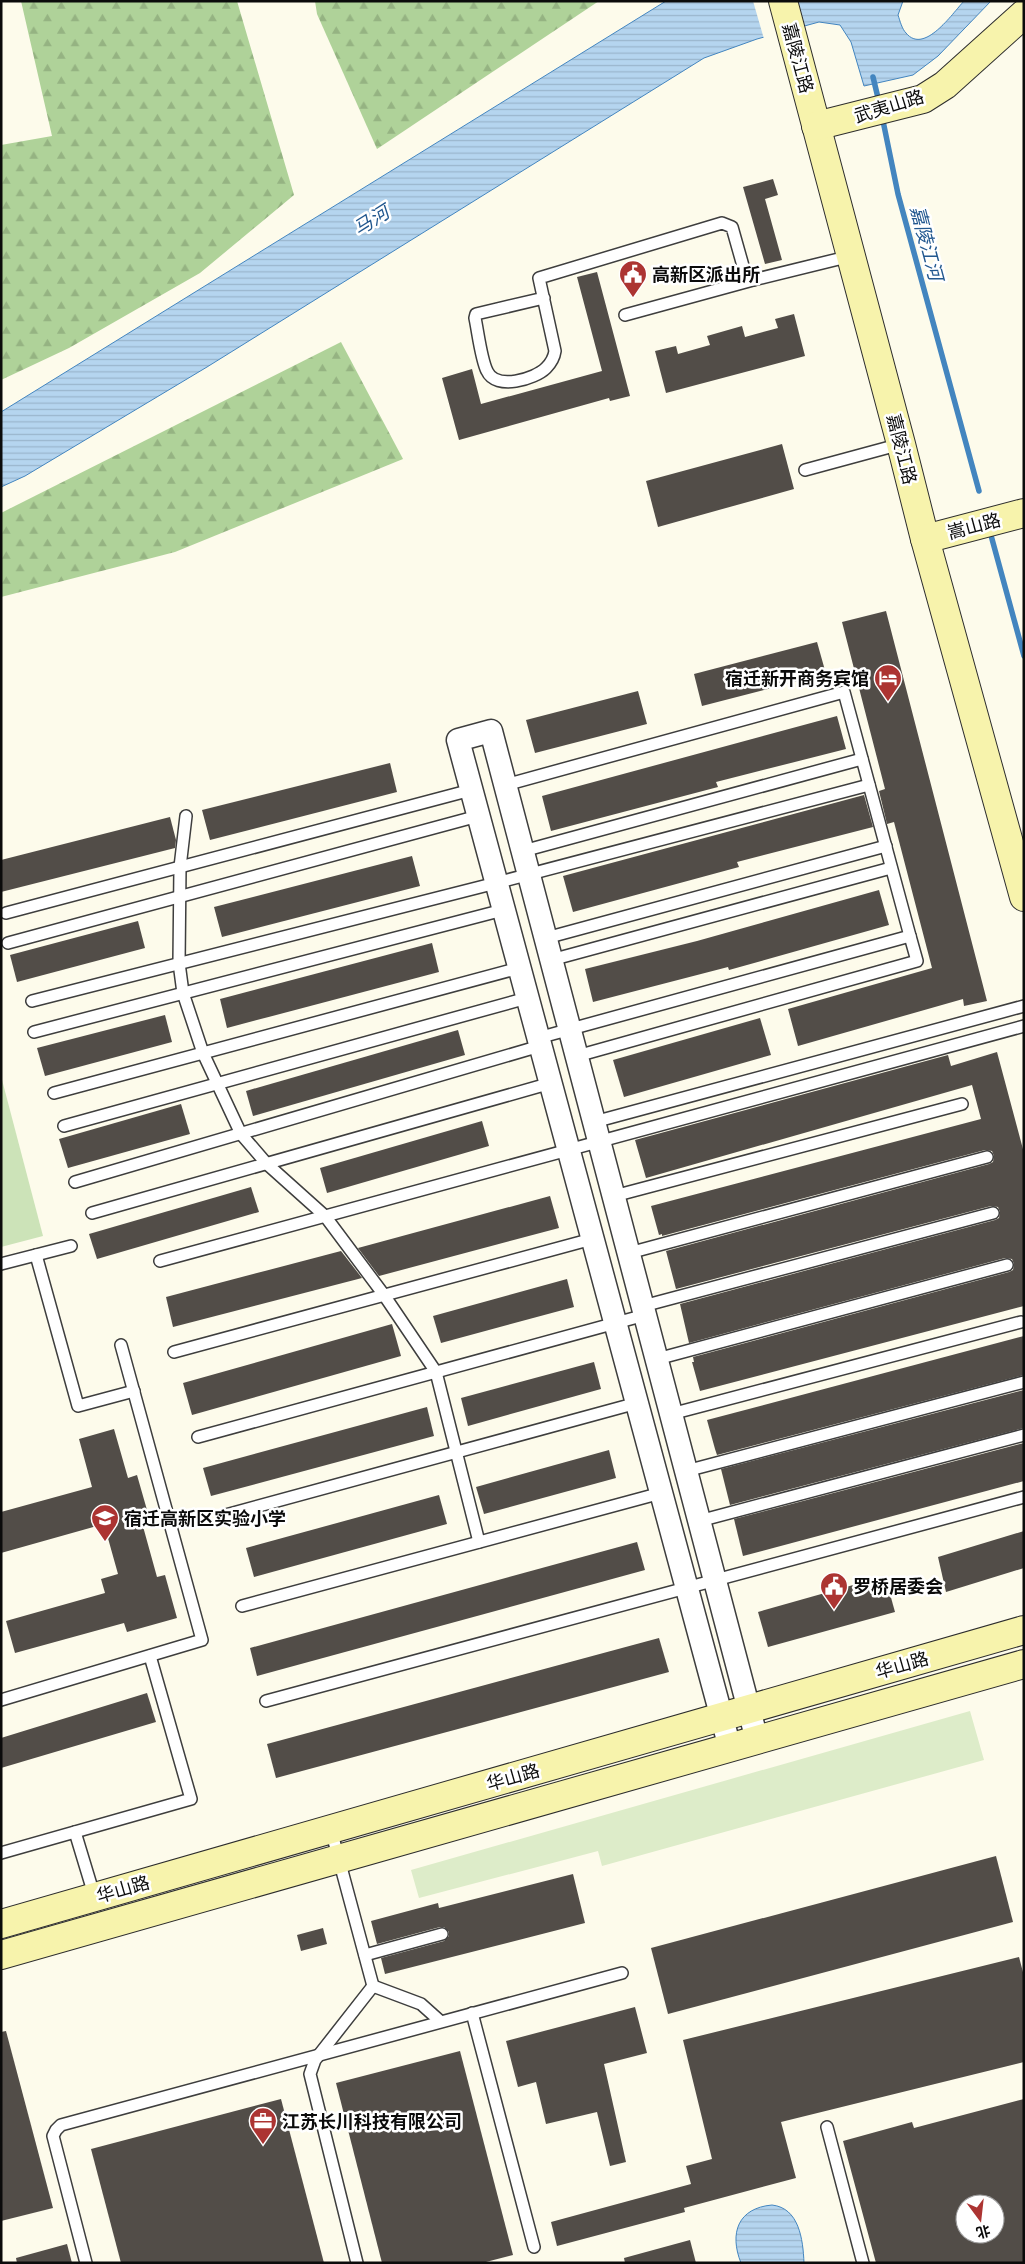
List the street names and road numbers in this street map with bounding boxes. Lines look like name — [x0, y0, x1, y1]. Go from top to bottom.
street label: 嘉陵江路 — [778, 20, 818, 96]
street label: 武夷山路 — [851, 84, 927, 128]
street label: 嘉陵江路 — [882, 411, 922, 487]
street label: 嵩山路 — [945, 508, 1003, 544]
street label: 华山路 — [873, 1647, 931, 1683]
street label: 华山路 — [484, 1759, 542, 1795]
street label: 华山路 — [94, 1871, 152, 1907]

